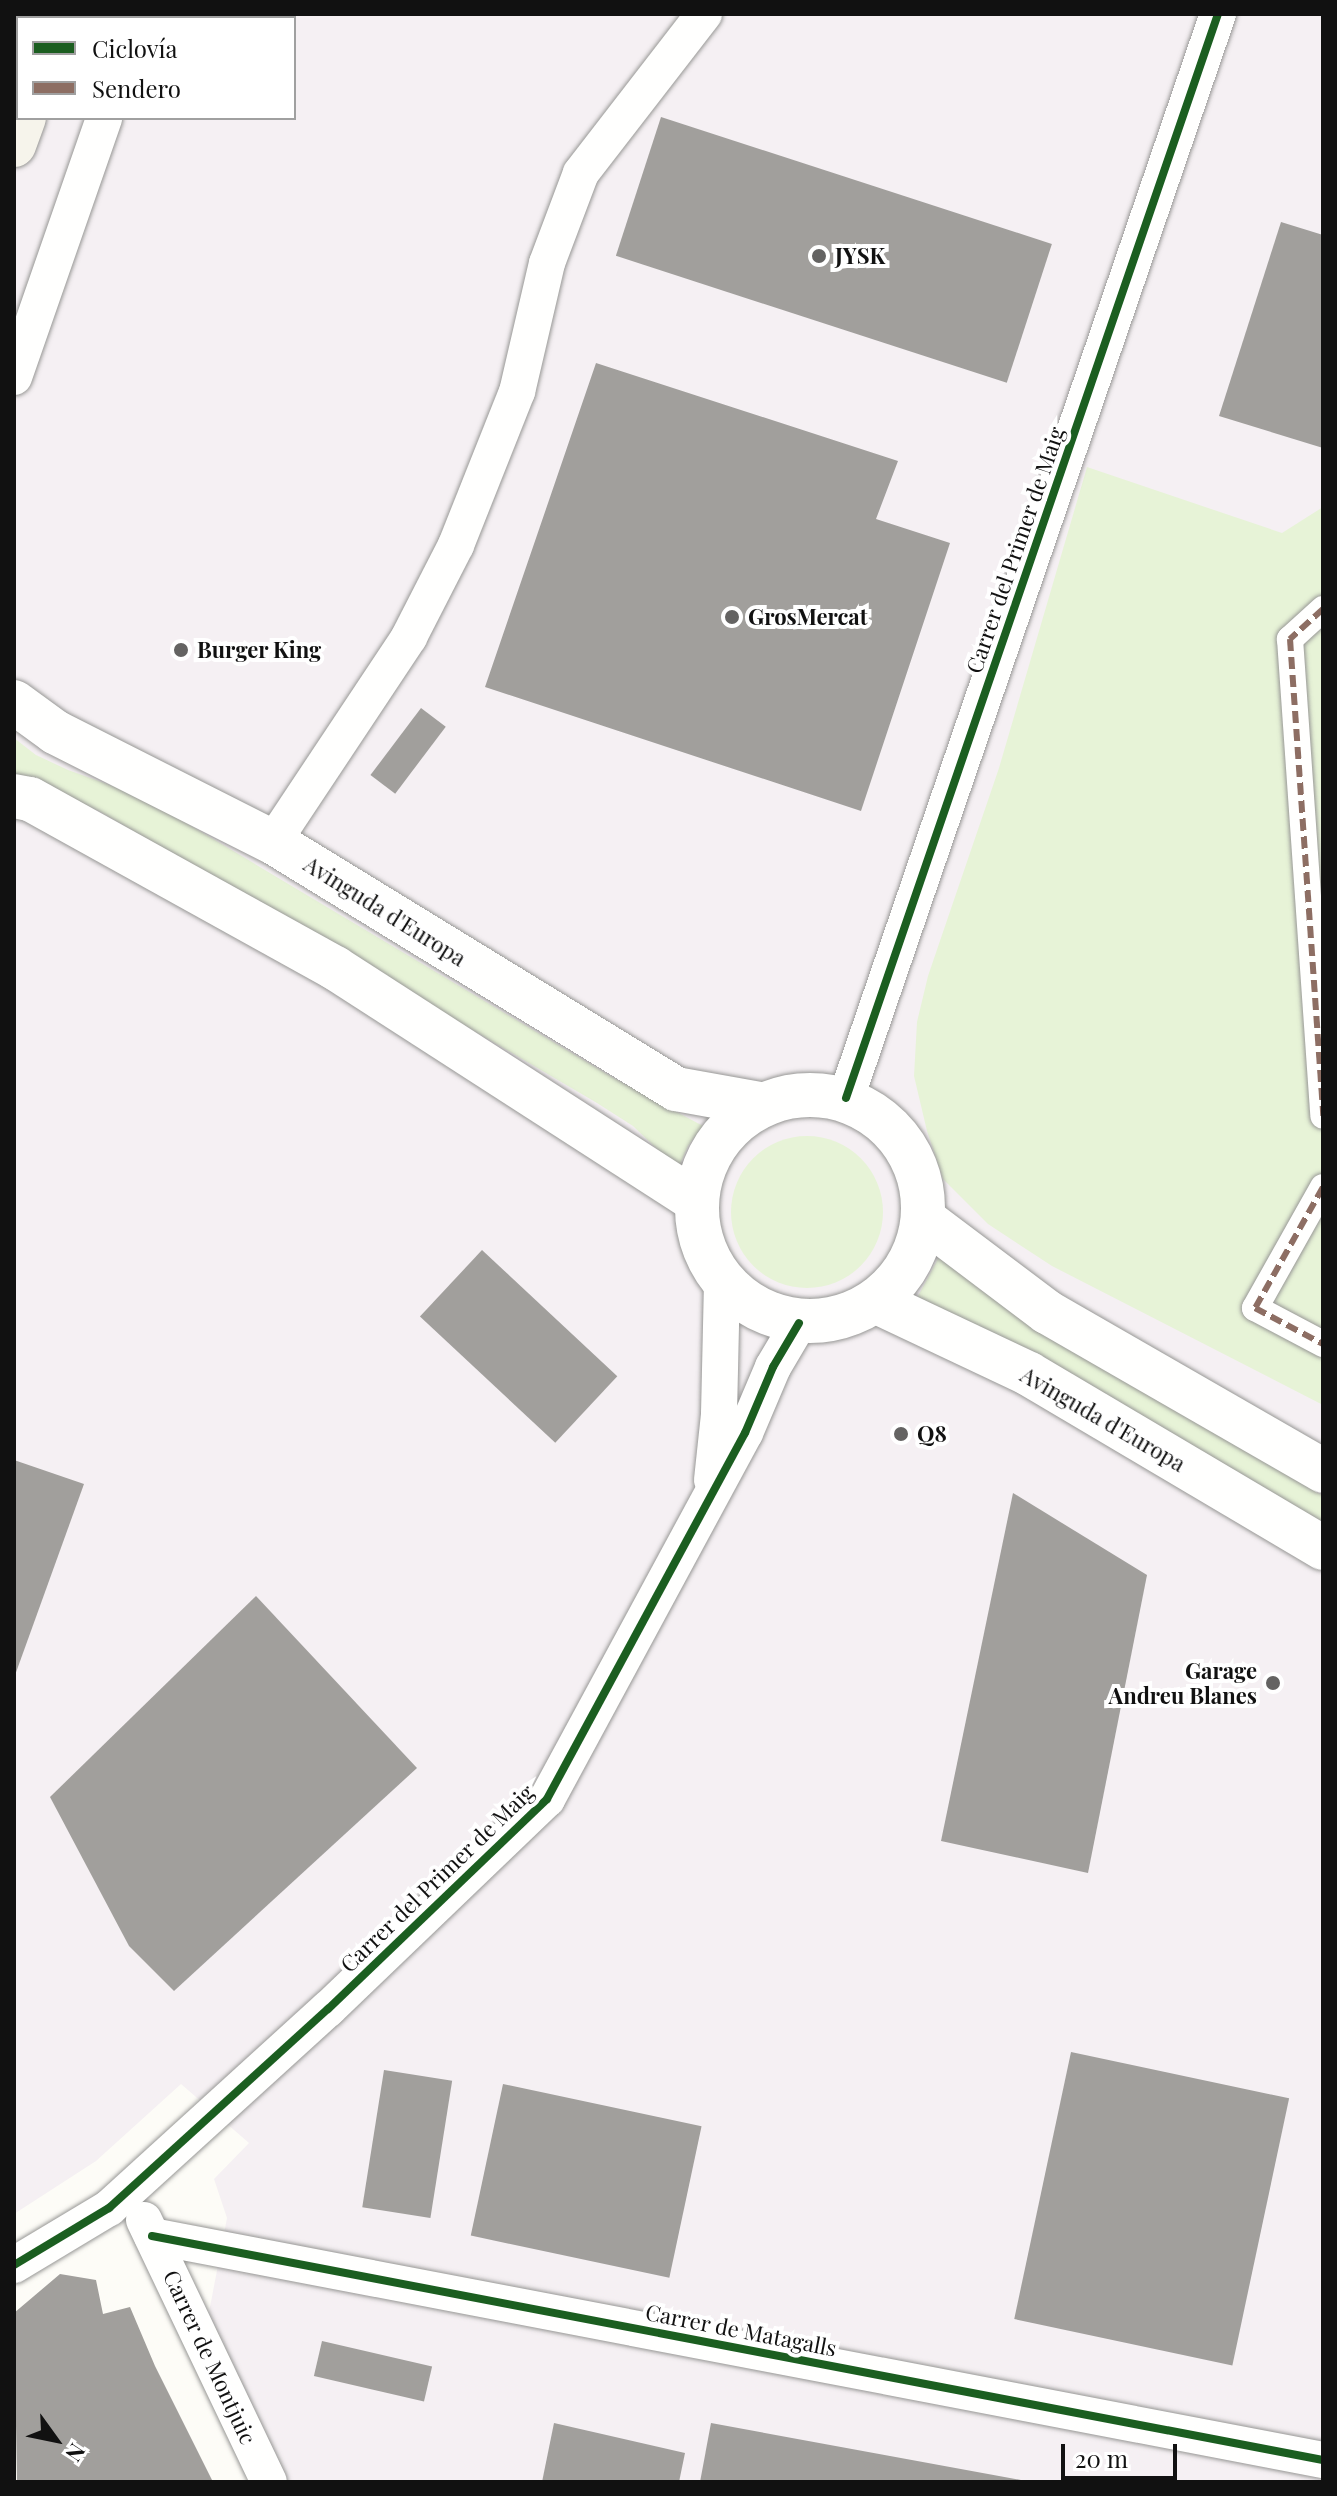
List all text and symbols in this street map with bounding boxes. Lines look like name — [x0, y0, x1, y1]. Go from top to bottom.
legend — [16, 16, 296, 120]
text: Ciclovía — [92, 32, 178, 64]
text: Sendero — [92, 72, 181, 104]
place label: JYSK — [835, 243, 885, 269]
marker: JYSK — [810, 247, 828, 265]
street label: Carrer del Primer de Maig — [960, 423, 1070, 677]
place label: GrosMercat — [748, 604, 867, 630]
marker: GrosMercat — [723, 608, 741, 626]
place label: Burger King — [197, 637, 322, 663]
marker: Burger King — [172, 641, 190, 659]
street label: Avinguda d'Europa — [299, 851, 471, 971]
street label: Avinguda d'Europa — [1016, 1361, 1190, 1477]
place label: Q8 — [917, 1421, 947, 1447]
marker: Q8 — [892, 1425, 910, 1443]
place label: Garage Andreu Blanes — [1109, 1657, 1257, 1708]
marker: Garage Andreu Blanes — [1264, 1674, 1282, 1692]
street label: Carrer del Primer de Maig — [334, 1778, 540, 1978]
street label: Carrer de Montjuic — [158, 2266, 262, 2448]
street label: Carrer de Matagalls — [643, 2298, 839, 2362]
north arrow — [16, 2400, 96, 2480]
scale bar — [1065, 2428, 1181, 2478]
text: N — [59, 2438, 93, 2468]
text: 20 m — [1075, 2442, 1128, 2474]

